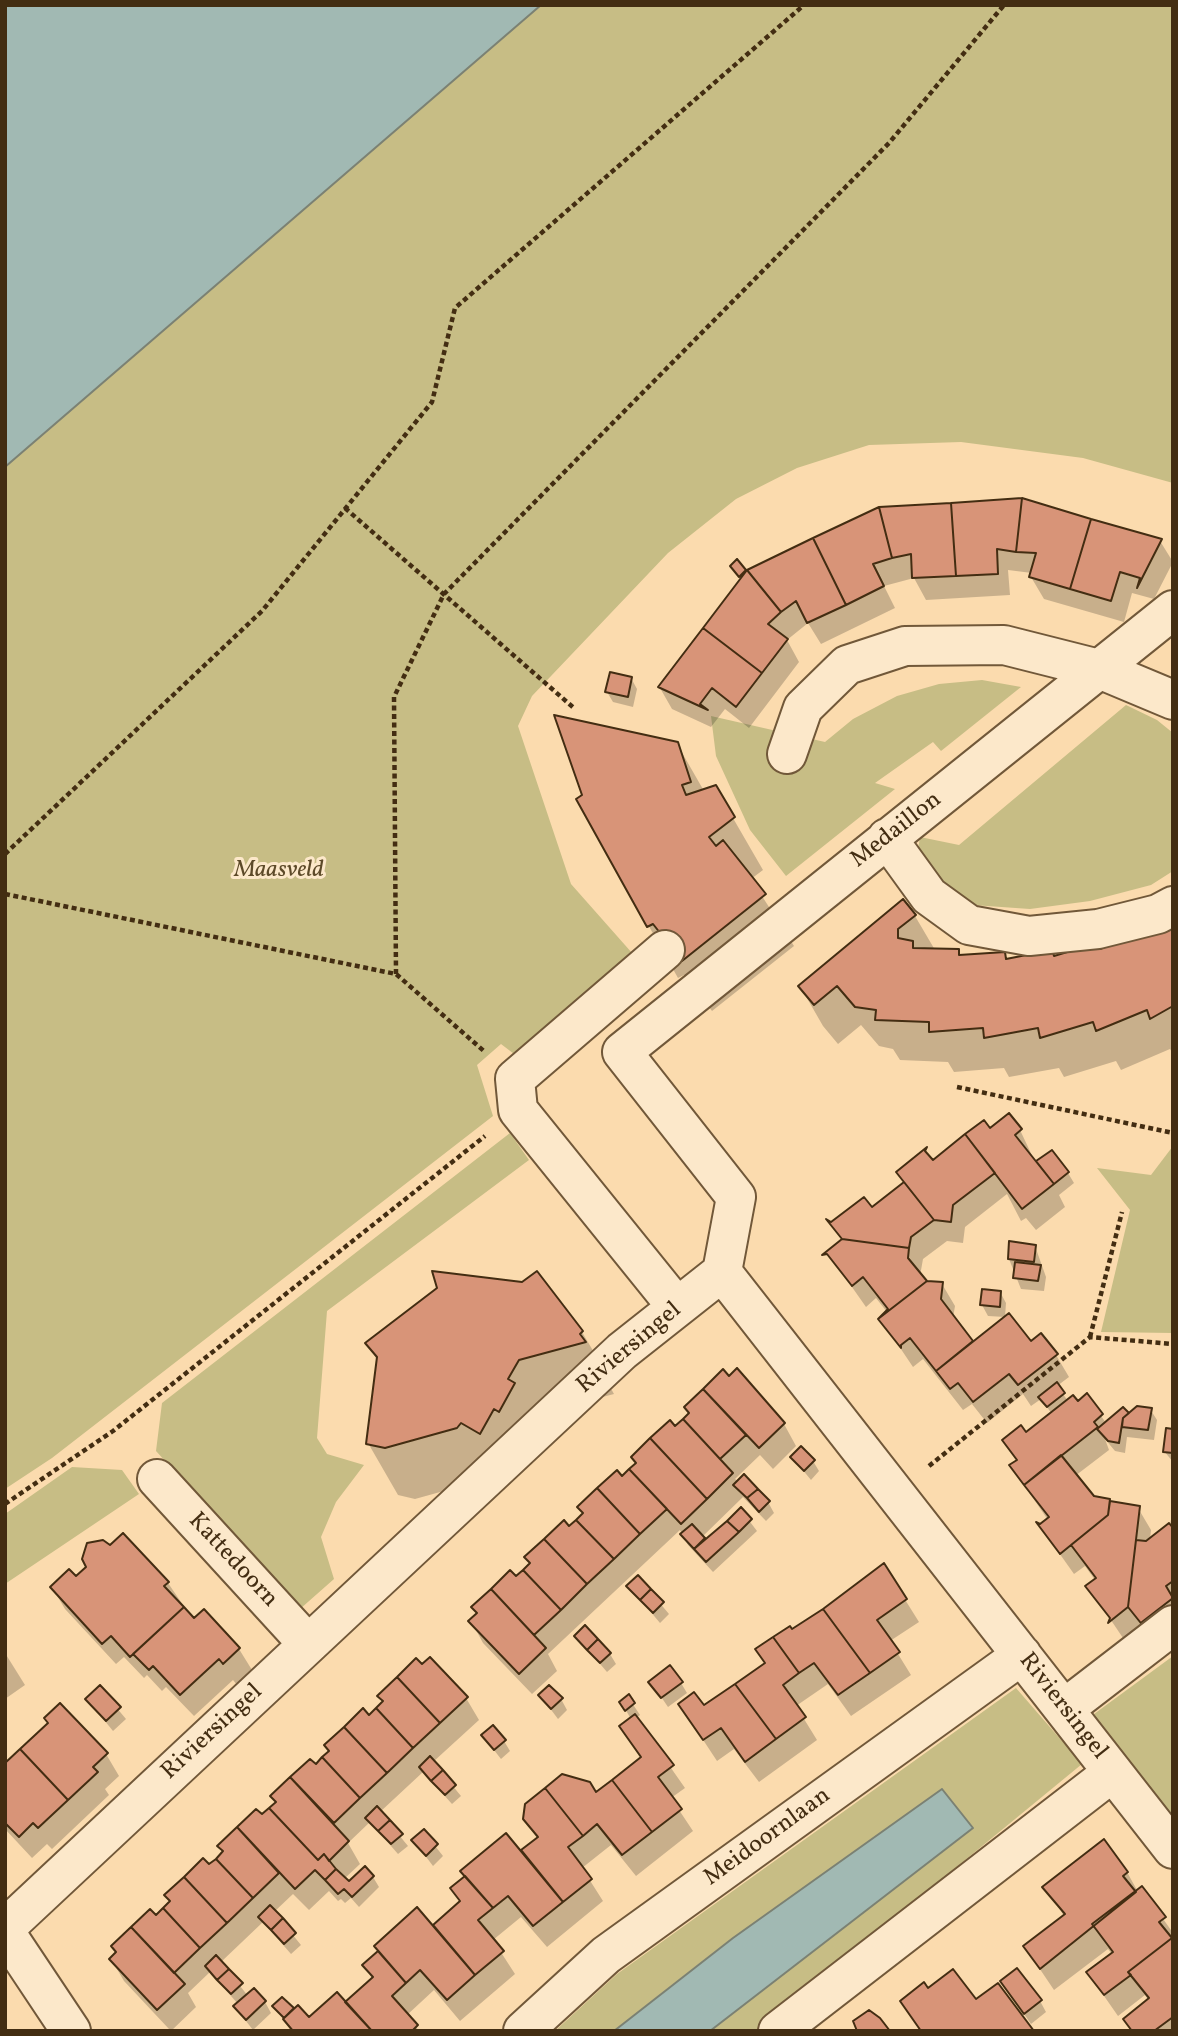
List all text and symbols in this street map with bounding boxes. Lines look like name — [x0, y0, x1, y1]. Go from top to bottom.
street label: Medaillon — [846, 787, 948, 875]
park label: Maasveld — [234, 858, 324, 886]
street label: Riviersingel — [572, 1297, 688, 1401]
street label: Kattedoorn — [181, 1508, 283, 1614]
street label: Riviersingel — [1011, 1648, 1113, 1766]
street label: Riviersingel — [157, 1679, 269, 1787]
street label: Meidoornlaan — [699, 1782, 837, 1894]

